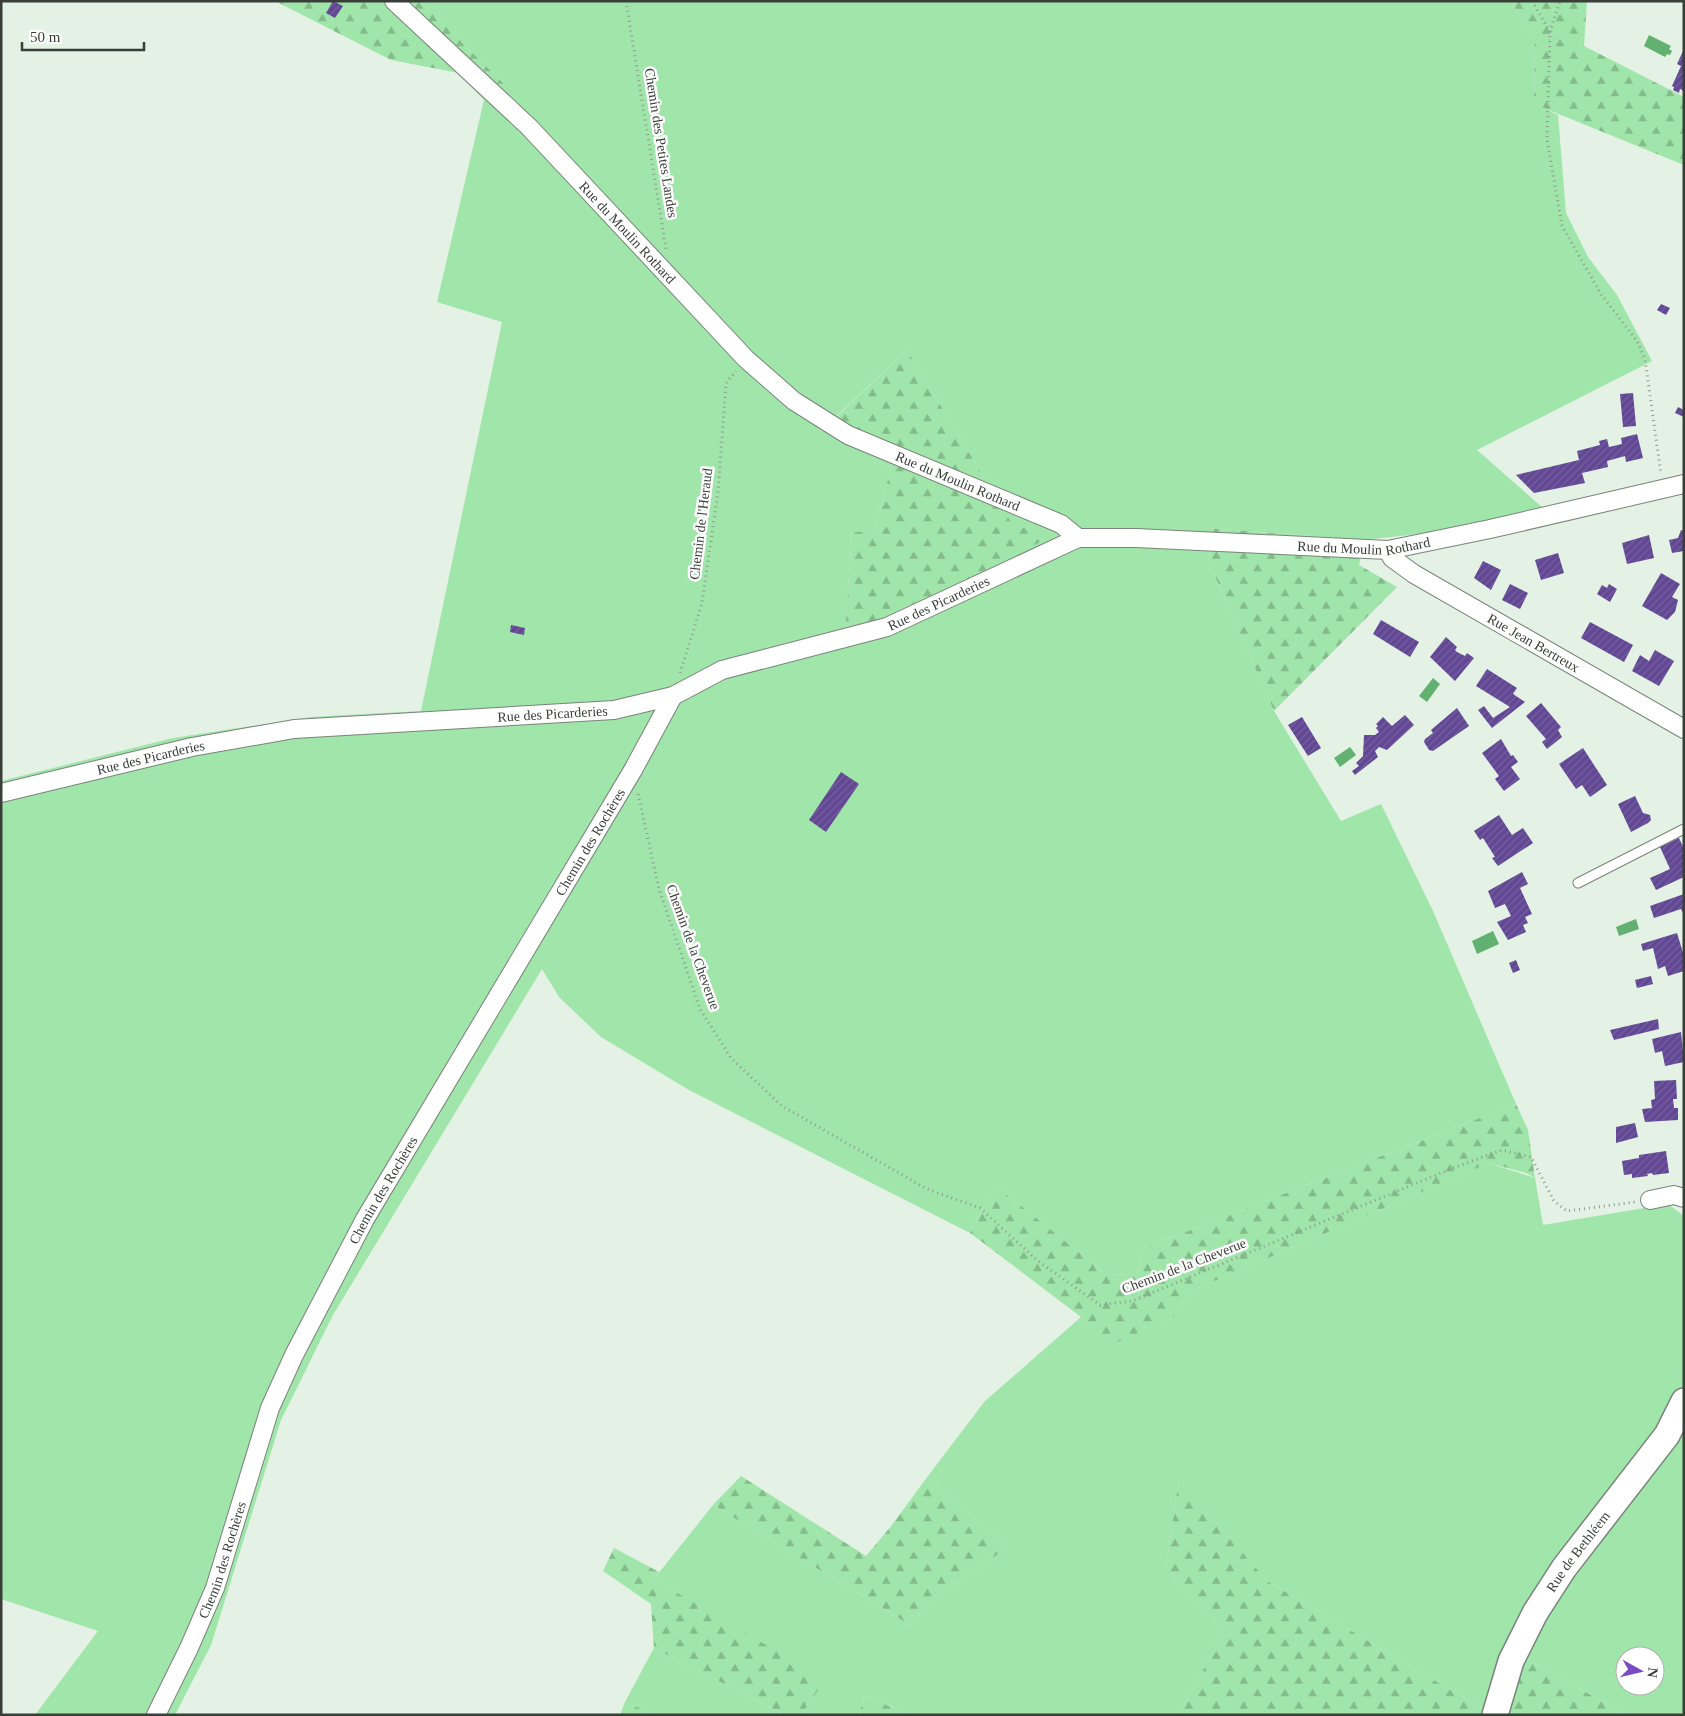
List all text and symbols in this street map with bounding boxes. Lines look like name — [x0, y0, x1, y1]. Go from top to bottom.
scale bar — [22, 20, 145, 52]
text: 50 m — [30, 29, 61, 45]
street label: Chemin des Petites Landes — [642, 67, 680, 219]
street label: Rue du Moulin Rothard — [577, 179, 679, 286]
street label: Rue du Moulin Rothard — [893, 448, 1022, 514]
street label: Chemin de l'Heraud — [687, 467, 715, 581]
street label: Rue du Moulin Rothard — [1297, 534, 1431, 558]
street label: Rue des Picarderies — [885, 573, 992, 633]
street label: Rue Jean Bertreux — [1485, 610, 1582, 675]
street label: Rue des Picarderies — [497, 703, 608, 724]
street label: Rue des Picarderies — [95, 737, 206, 777]
street label: Chemin des Rochères — [552, 786, 628, 898]
street label: Chemin de la Cheverue — [663, 883, 723, 1011]
street label: Chemin des Rochères — [346, 1133, 420, 1246]
street label: Chemin de la Cheverue — [1120, 1235, 1248, 1297]
street label: Chemin des Rochères — [195, 1500, 248, 1620]
street label: Rue de Bethléem — [1543, 1508, 1613, 1595]
north arrow — [1615, 1646, 1665, 1696]
text: N — [1644, 1667, 1661, 1679]

